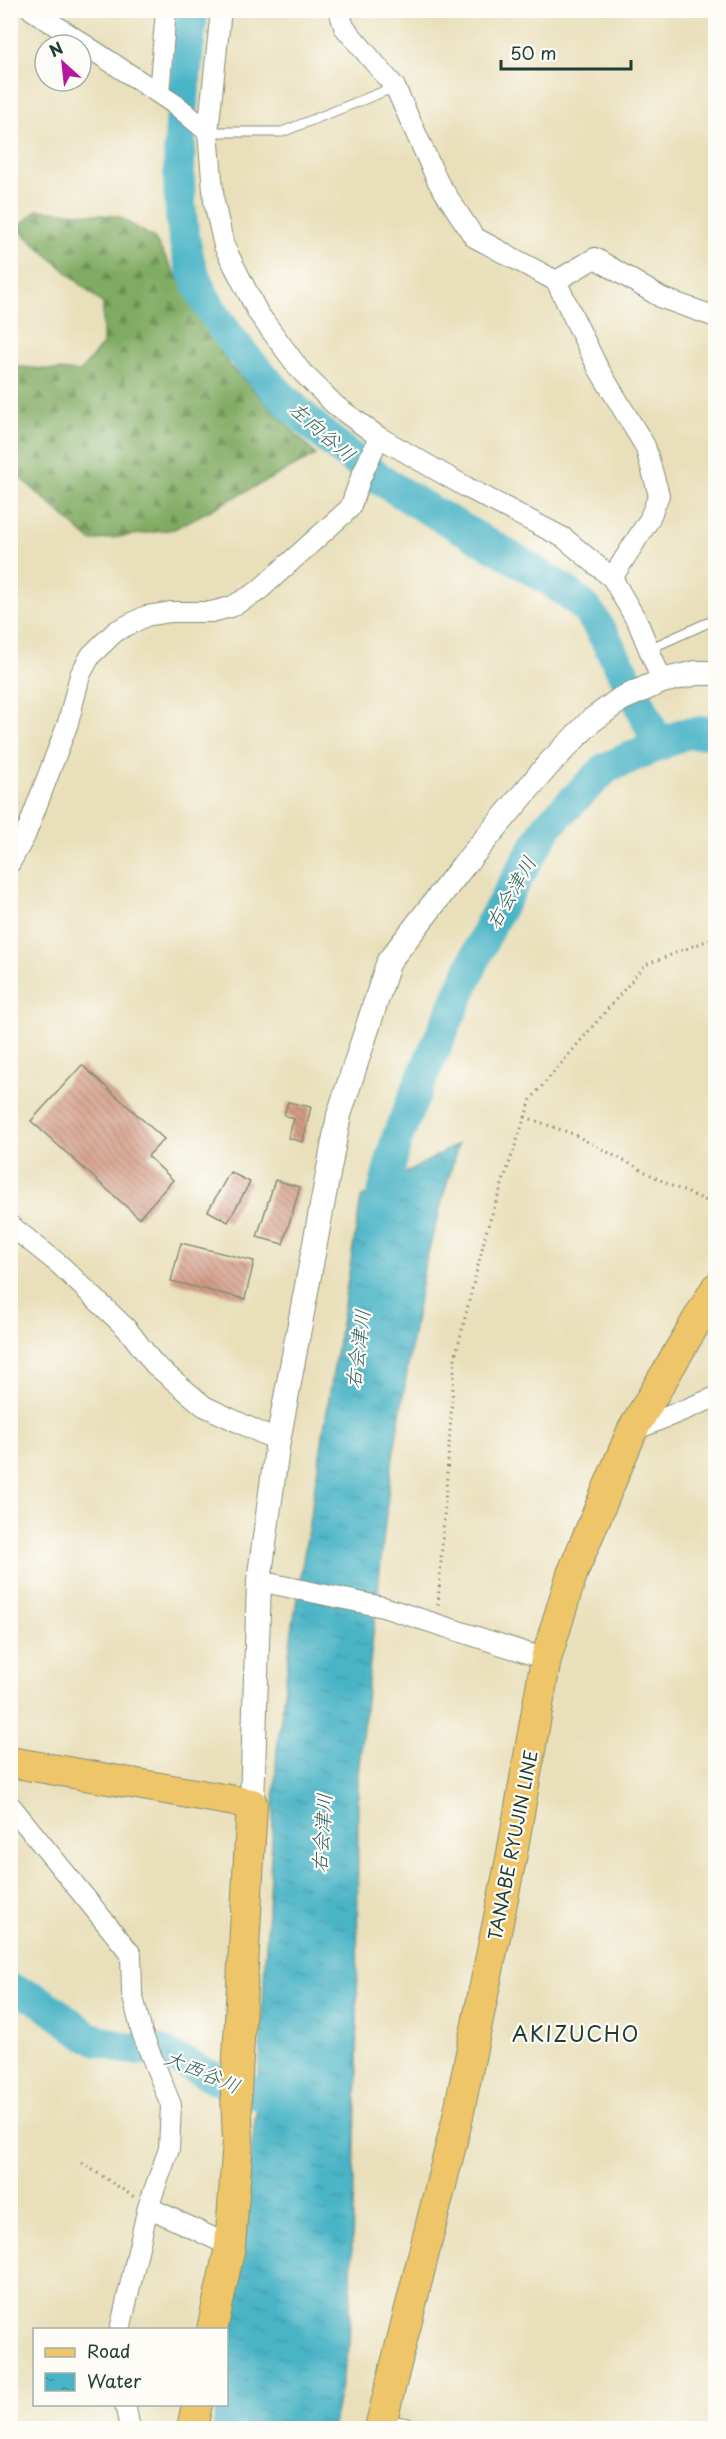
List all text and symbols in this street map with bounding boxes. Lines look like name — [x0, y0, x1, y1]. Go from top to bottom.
north arrow — [33, 33, 93, 93]
scale bar — [501, 33, 632, 71]
text: N — [45, 35, 67, 62]
text: 50 m — [510, 39, 557, 66]
water label: 左向谷川 — [283, 393, 363, 469]
water label: 右会津川 — [477, 850, 543, 934]
water label: 右会津川 — [337, 1307, 377, 1391]
street label: TANABE RYUJIN LINE — [480, 1748, 544, 1942]
water label: 右会津川 — [303, 1792, 339, 1874]
district label: AKIZUCHO — [512, 2017, 640, 2049]
water label: 大西谷川 — [160, 2042, 246, 2100]
legend — [33, 2328, 228, 2406]
text: Road — [87, 2337, 131, 2364]
text: Water — [87, 2367, 142, 2394]

